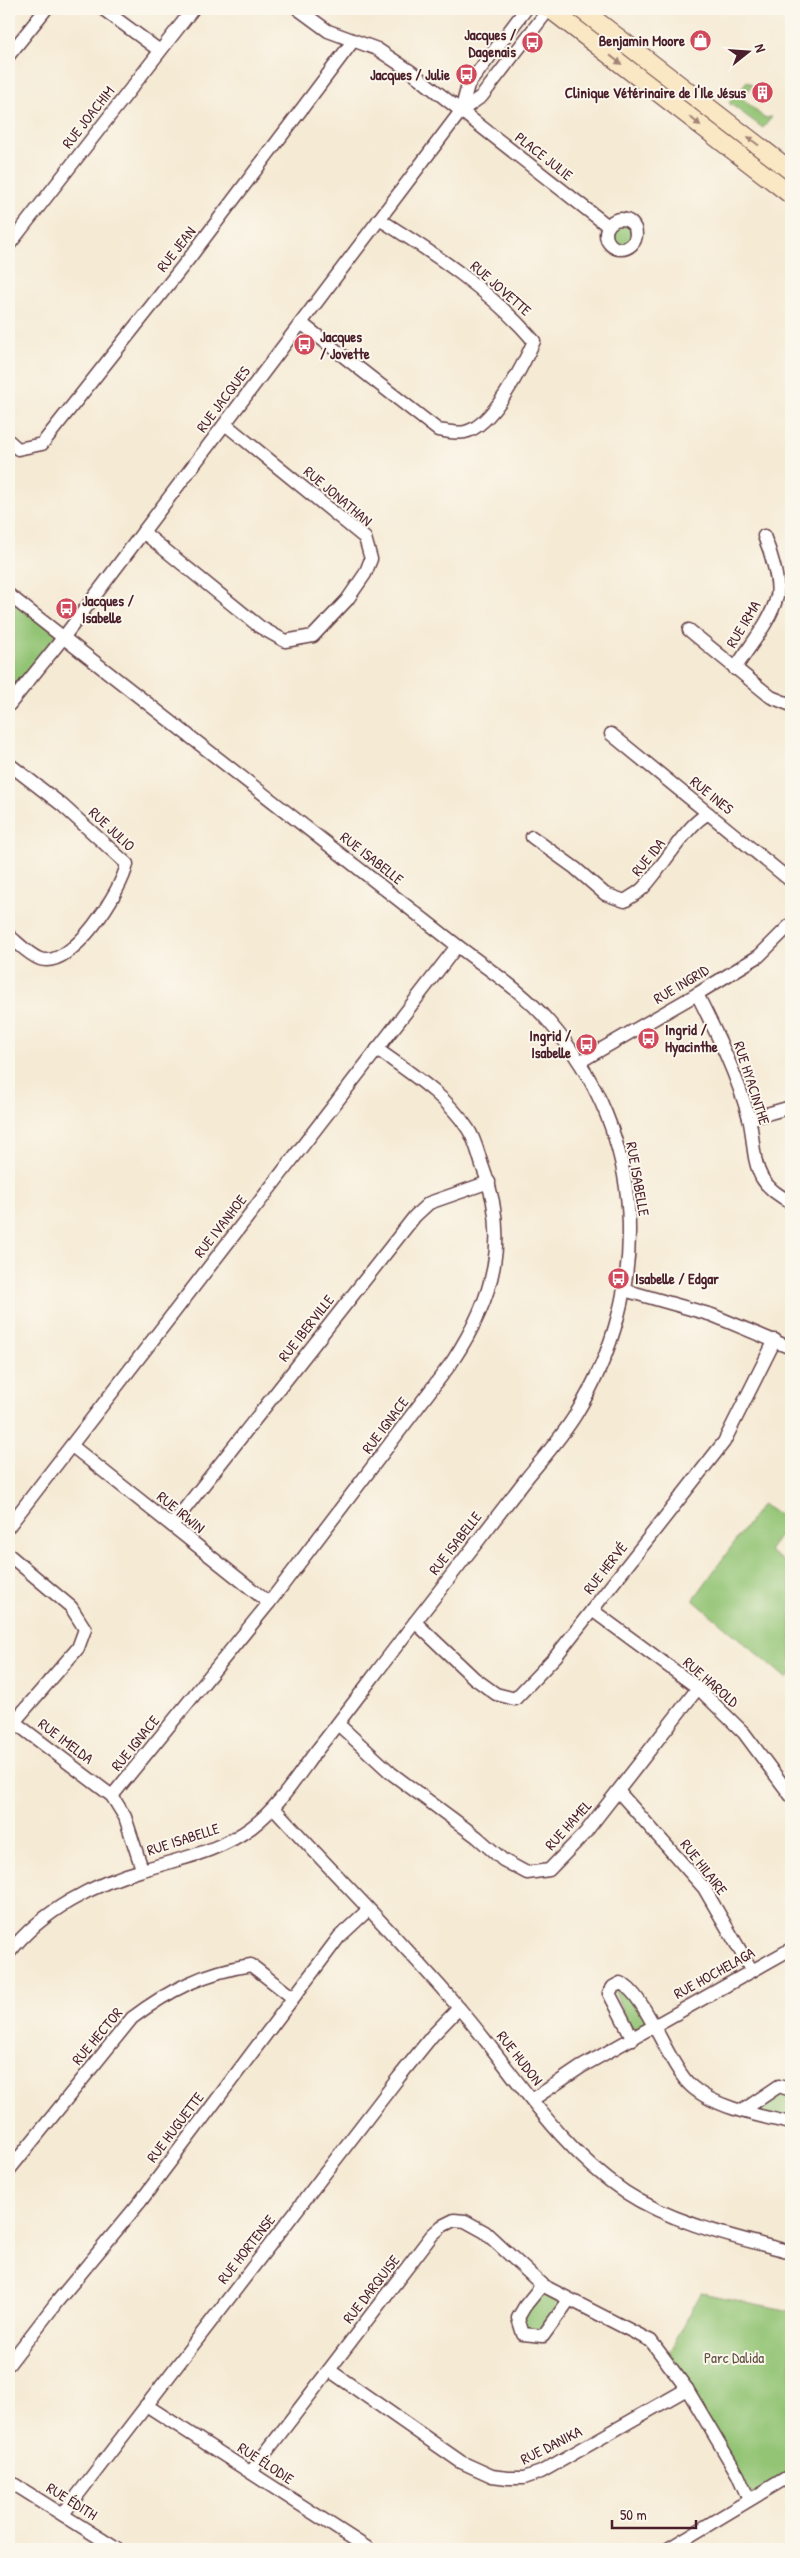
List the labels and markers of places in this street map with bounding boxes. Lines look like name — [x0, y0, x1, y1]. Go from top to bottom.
place label: Jacques / Dagenais — [464, 24, 517, 63]
shop icon: Benjamin Moore — [689, 28, 713, 52]
place label: Benjamin Moore — [599, 30, 685, 51]
bus stop icon: Jacques / Dagenais — [520, 31, 544, 55]
bus stop icon: Jacques / Julie — [454, 62, 478, 86]
place label: Jacques / Julie — [370, 64, 450, 86]
building icon: Clinique Vétérinaire de I'Ile Jésus — [750, 80, 774, 104]
place label: Clinique Vétérinaire de I'Ile Jésus — [565, 82, 746, 104]
place label: Jacques / Jovette — [320, 326, 370, 364]
bus stop icon: Jacques / Jovette — [292, 333, 316, 357]
place label: Jacques / Isabelle — [82, 590, 134, 628]
bus stop icon: Jacques / Isabelle — [54, 597, 78, 621]
place label: Ingrid / Hyacinthe — [665, 1019, 718, 1058]
place label: Ingrid / Isabelle — [529, 1025, 572, 1063]
bus stop icon: Ingrid / Hyacinthe — [637, 1026, 661, 1050]
bus stop icon: Ingrid / Isabelle — [575, 1032, 599, 1056]
bus stop icon: Isabelle / Edgar — [607, 1266, 631, 1290]
place label: Isabelle / Edgar — [635, 1268, 719, 1290]

